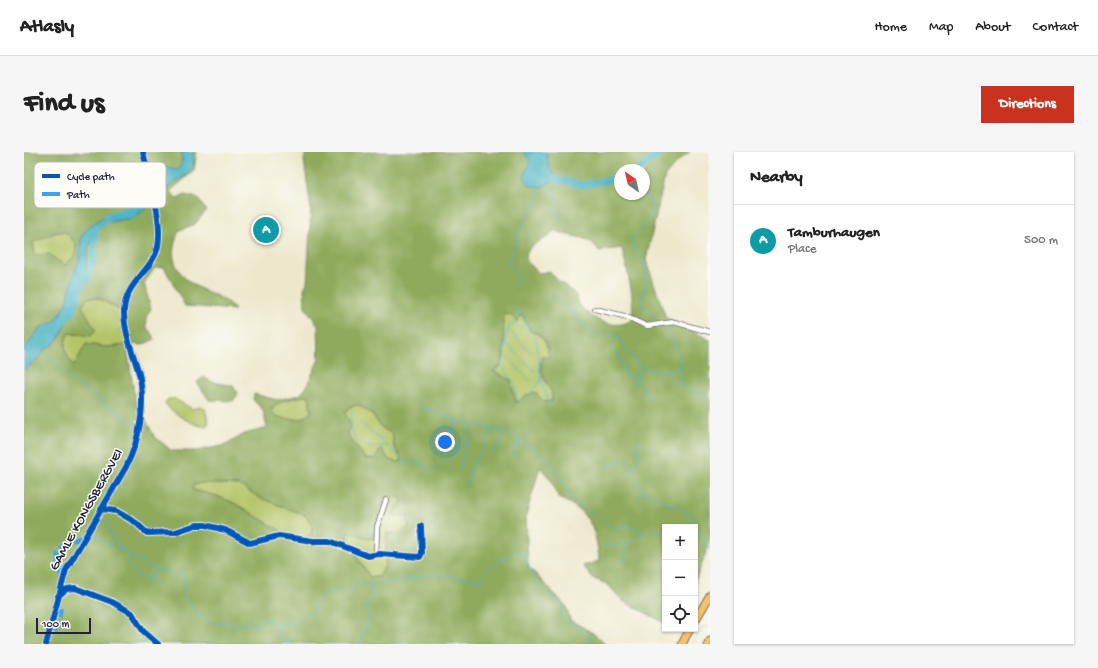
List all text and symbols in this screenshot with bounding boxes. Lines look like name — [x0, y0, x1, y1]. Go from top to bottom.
text: Atlasly — [20, 16, 74, 39]
text: Home — [875, 19, 907, 36]
text: Map — [929, 19, 953, 36]
text: About — [975, 19, 1011, 36]
text: Contact — [1033, 19, 1078, 36]
button: Directions — [981, 86, 1074, 123]
text: Find us — [24, 88, 104, 121]
legend — [34, 162, 166, 208]
north arrow — [614, 164, 650, 200]
text: Nearby — [750, 168, 803, 188]
text: Cycle path — [67, 172, 115, 184]
text: Path — [66, 190, 90, 202]
pin: A — [253, 215, 279, 245]
text: Tamburhaugen — [788, 224, 880, 242]
text: A — [759, 233, 767, 248]
text: 500 m — [1024, 233, 1058, 248]
text: Place — [788, 242, 816, 257]
your location — [435, 432, 455, 452]
street label: GAMLE KONGSBERGVEI — [46, 446, 128, 574]
map controls — [662, 524, 698, 632]
button: + — [662, 524, 698, 560]
button: − — [662, 560, 698, 596]
button: locate — [662, 596, 698, 632]
scale bar — [36, 616, 91, 635]
text: 100 m — [42, 619, 69, 631]

